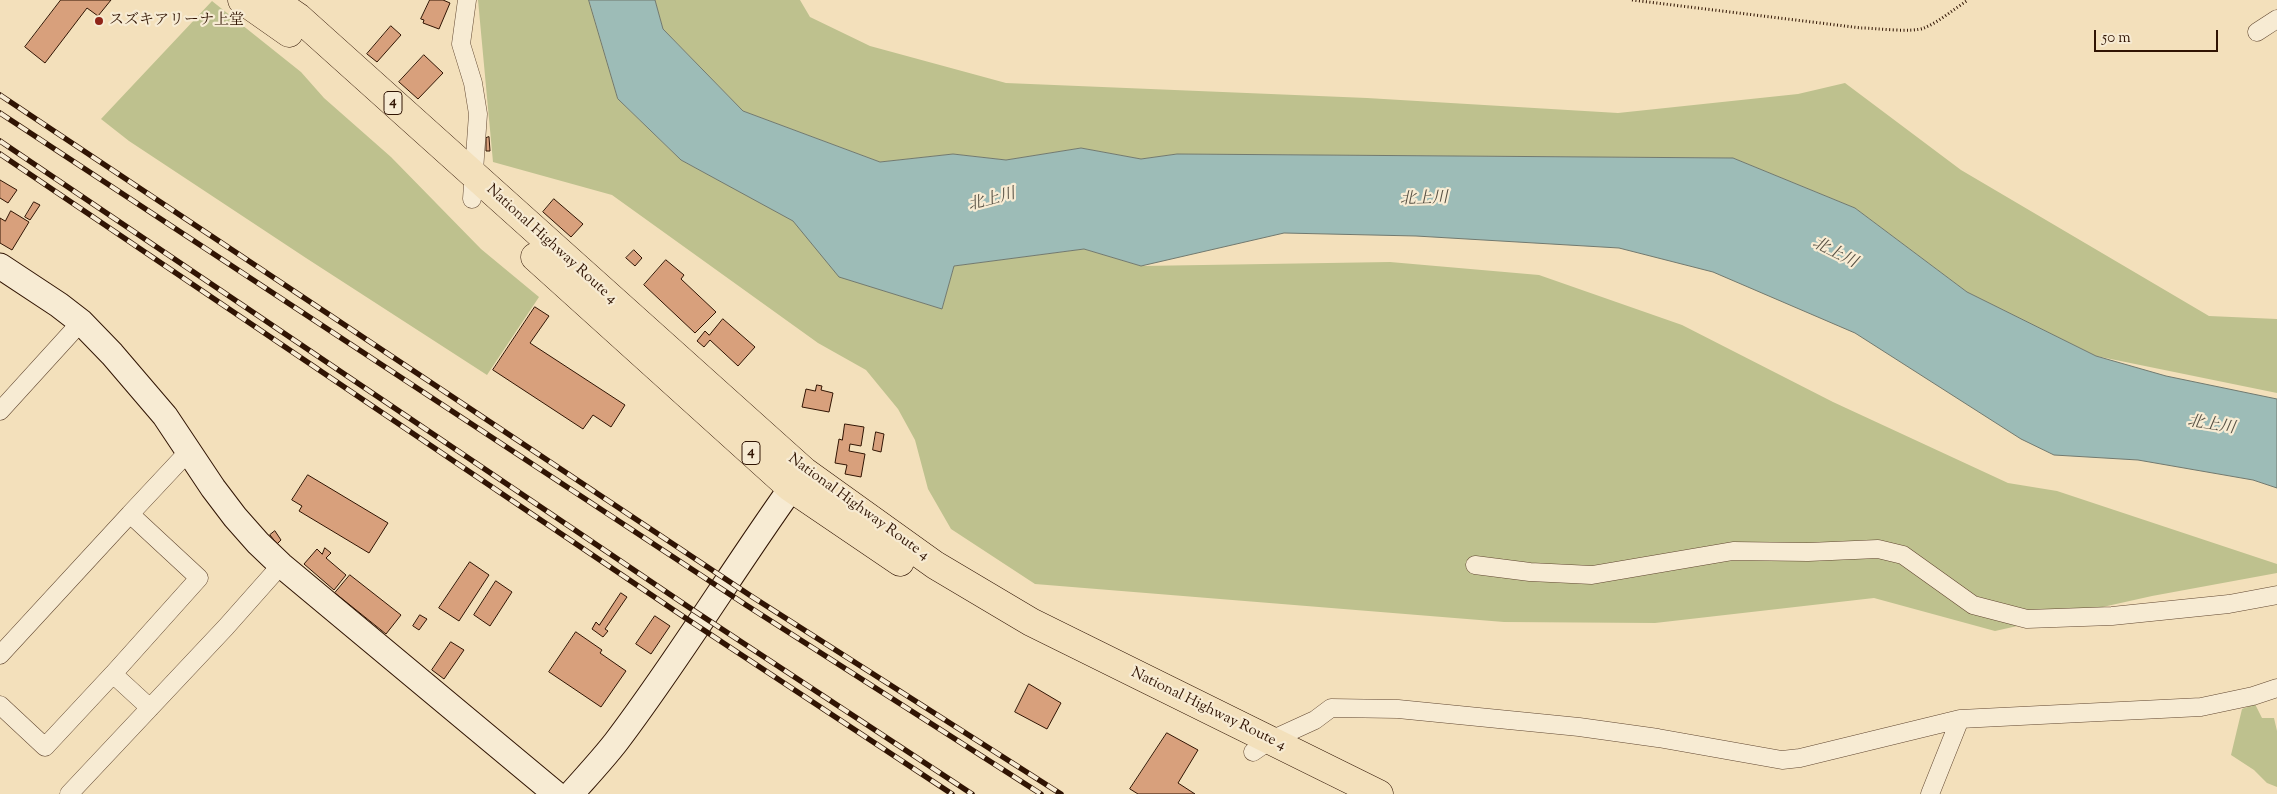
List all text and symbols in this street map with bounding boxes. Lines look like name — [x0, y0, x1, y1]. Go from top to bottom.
place label: スズキアリーナ上堂 — [109, 12, 244, 30]
marker: スズキアリーナ上堂 — [93, 15, 105, 27]
scale bar — [2097, 20, 2221, 52]
text: 50 m — [2102, 28, 2131, 49]
road number: 4 — [384, 92, 402, 115]
street label: National Highway Route 4 — [482, 181, 620, 309]
water label: 北上川 — [966, 186, 1018, 216]
water label: 北上川 — [1400, 190, 1448, 210]
water label: 北上川 — [1808, 235, 1860, 273]
water label: 北上川 — [2186, 413, 2236, 439]
road number: 4 — [742, 442, 760, 464]
street label: National Highway Route 4 — [784, 451, 932, 565]
street label: National Highway Route 4 — [1128, 665, 1288, 755]

